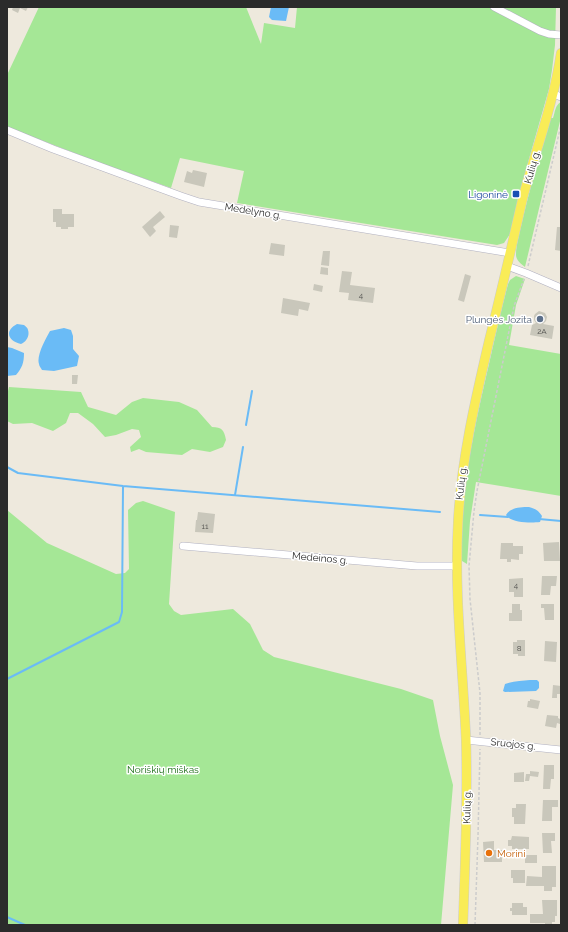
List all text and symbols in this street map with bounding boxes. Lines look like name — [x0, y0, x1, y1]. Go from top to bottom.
street label: Kulių g. — [522, 149, 542, 185]
place label: Ligoninė — [468, 189, 508, 200]
marker: Ligoninė — [511, 189, 521, 199]
street label: Medelyno g. — [224, 201, 282, 221]
house number: 4 — [359, 290, 364, 300]
place label: Plungės Jozita — [466, 314, 532, 325]
marker: Plungės Jozita — [535, 314, 545, 324]
house number: 2A — [537, 326, 547, 336]
street label: Kulių g. — [453, 466, 469, 500]
house number: 11 — [202, 521, 209, 531]
street label: Medeinos g. — [292, 550, 349, 566]
house number: 4 — [514, 580, 519, 590]
house number: 8 — [517, 643, 522, 653]
street label: Sruojos g. — [490, 736, 536, 752]
park label: Noriškių miškas — [127, 764, 199, 775]
street label: Kulių g. — [461, 790, 473, 824]
marker: Morini — [484, 848, 494, 858]
place label: Morini — [497, 848, 525, 859]

